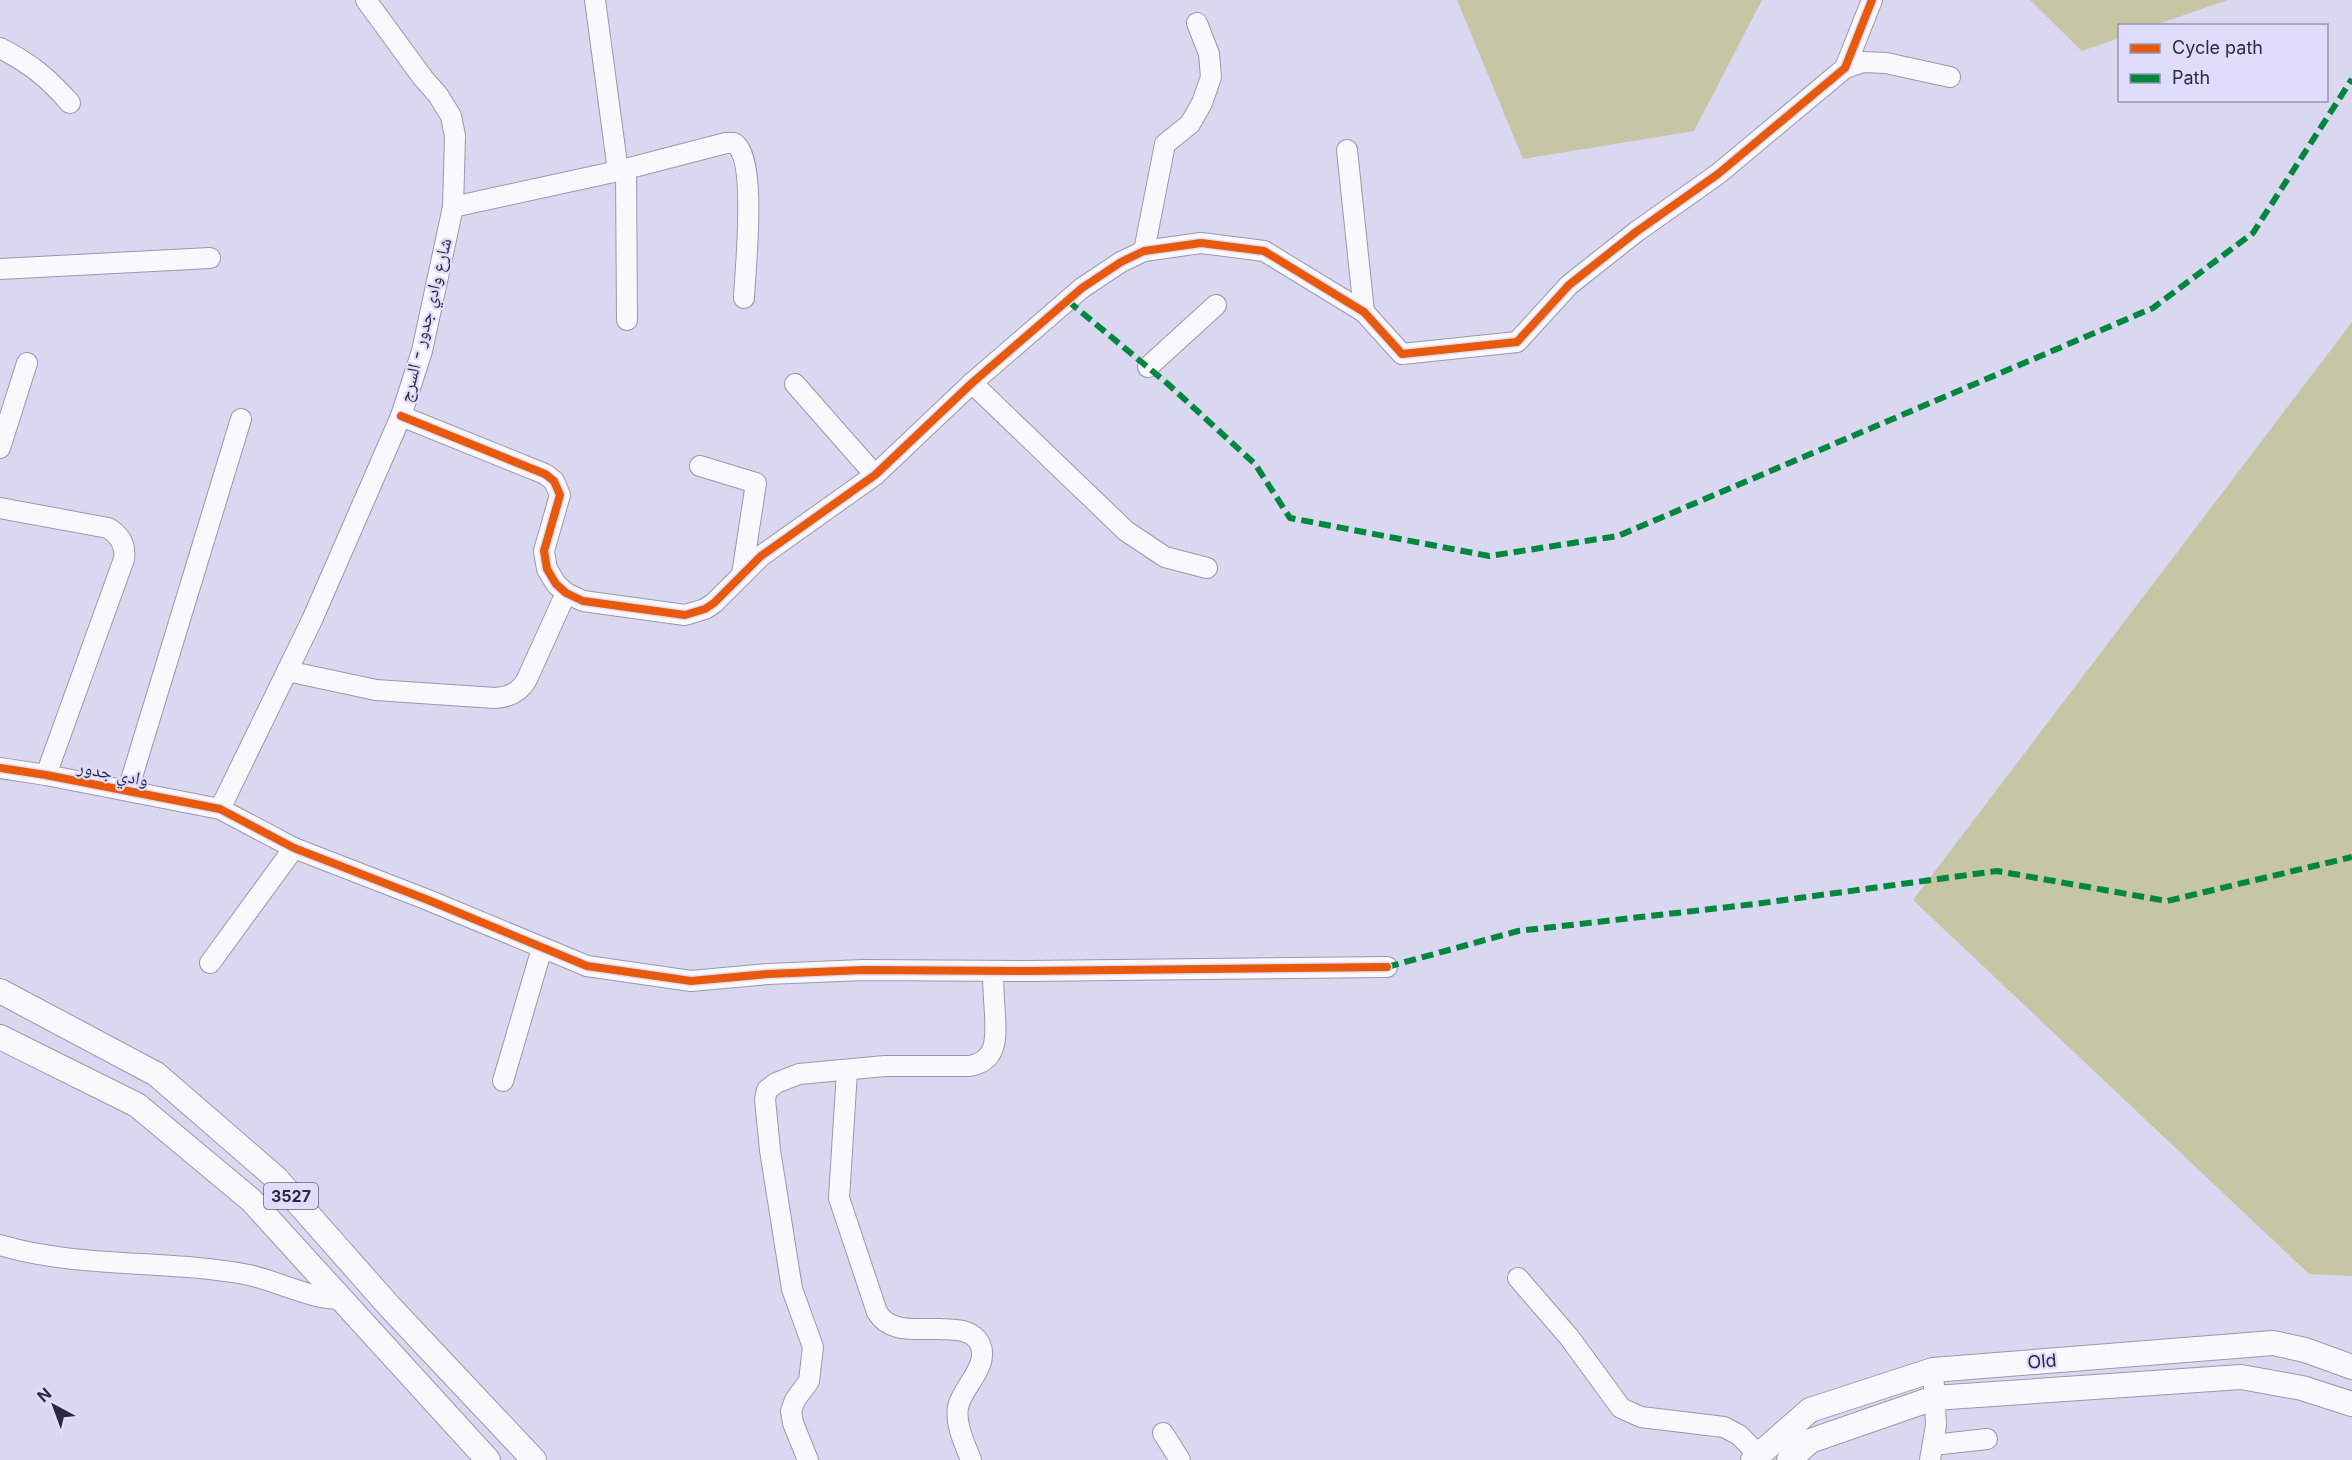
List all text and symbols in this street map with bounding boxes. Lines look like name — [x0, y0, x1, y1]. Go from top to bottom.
legend — [2118, 24, 2328, 102]
text: Cycle path — [2172, 37, 2263, 58]
text: Path — [2172, 67, 2210, 88]
street label: شارع وادي جدور - السرج — [394, 236, 460, 405]
street label: وادي جدور — [74, 756, 150, 795]
road number: 3527 — [264, 1183, 318, 1209]
street label: Old — [2027, 1349, 2057, 1373]
north arrow — [24, 1376, 84, 1436]
text: N — [33, 1383, 55, 1406]

